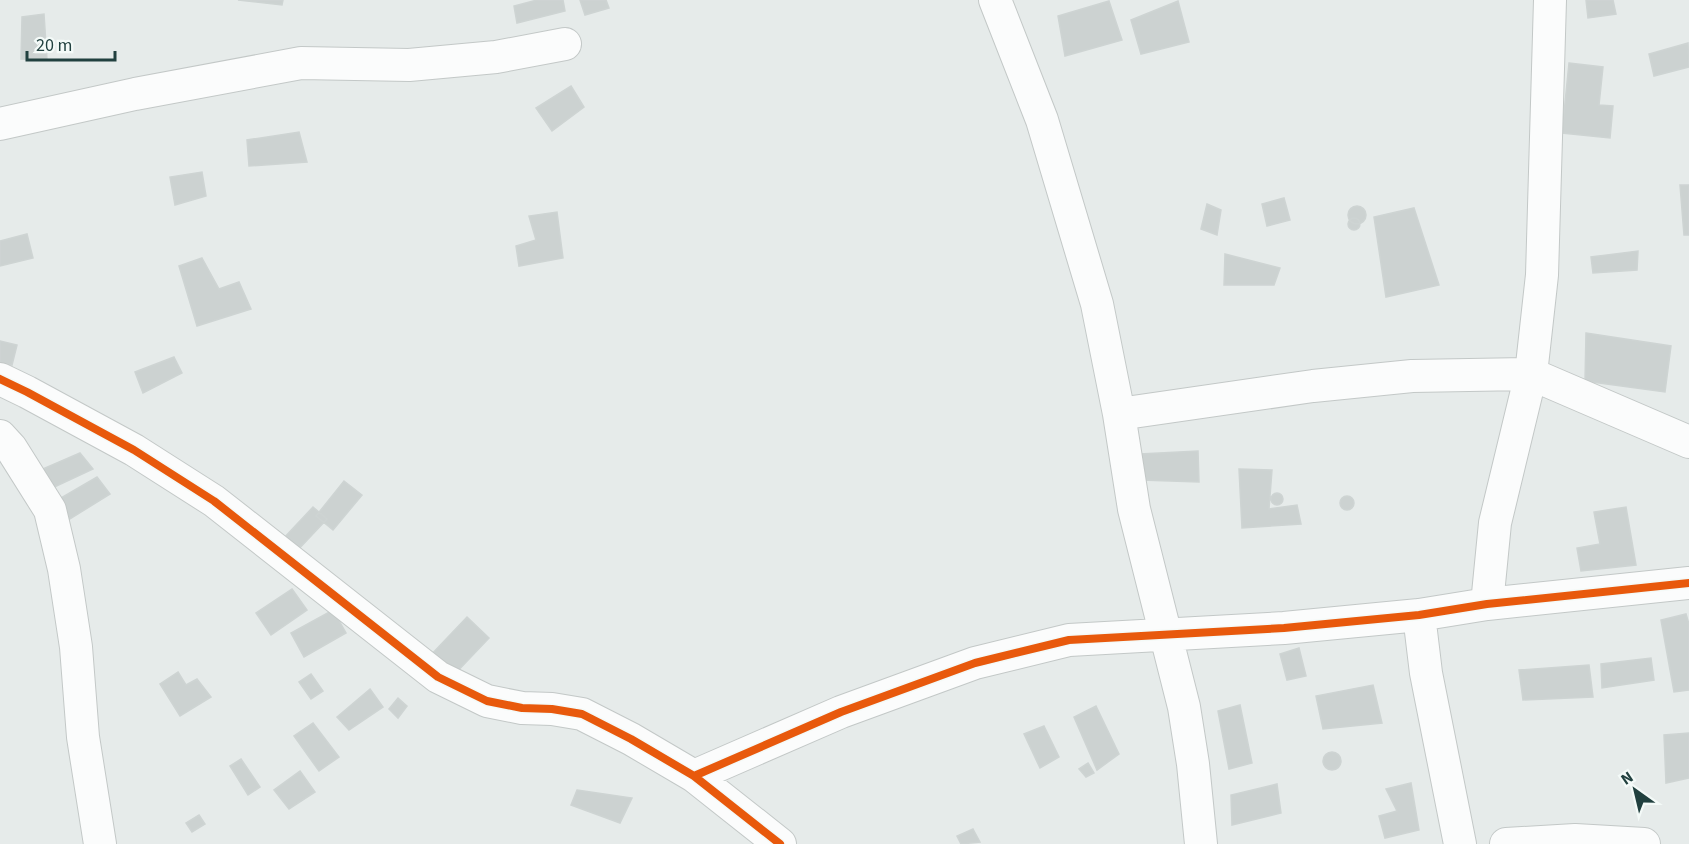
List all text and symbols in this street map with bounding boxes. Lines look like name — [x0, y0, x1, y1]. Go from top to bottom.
scale bar — [27, 24, 116, 62]
text: 20 m — [36, 33, 72, 58]
north arrow — [1605, 760, 1665, 820]
text: N — [1617, 766, 1638, 790]

